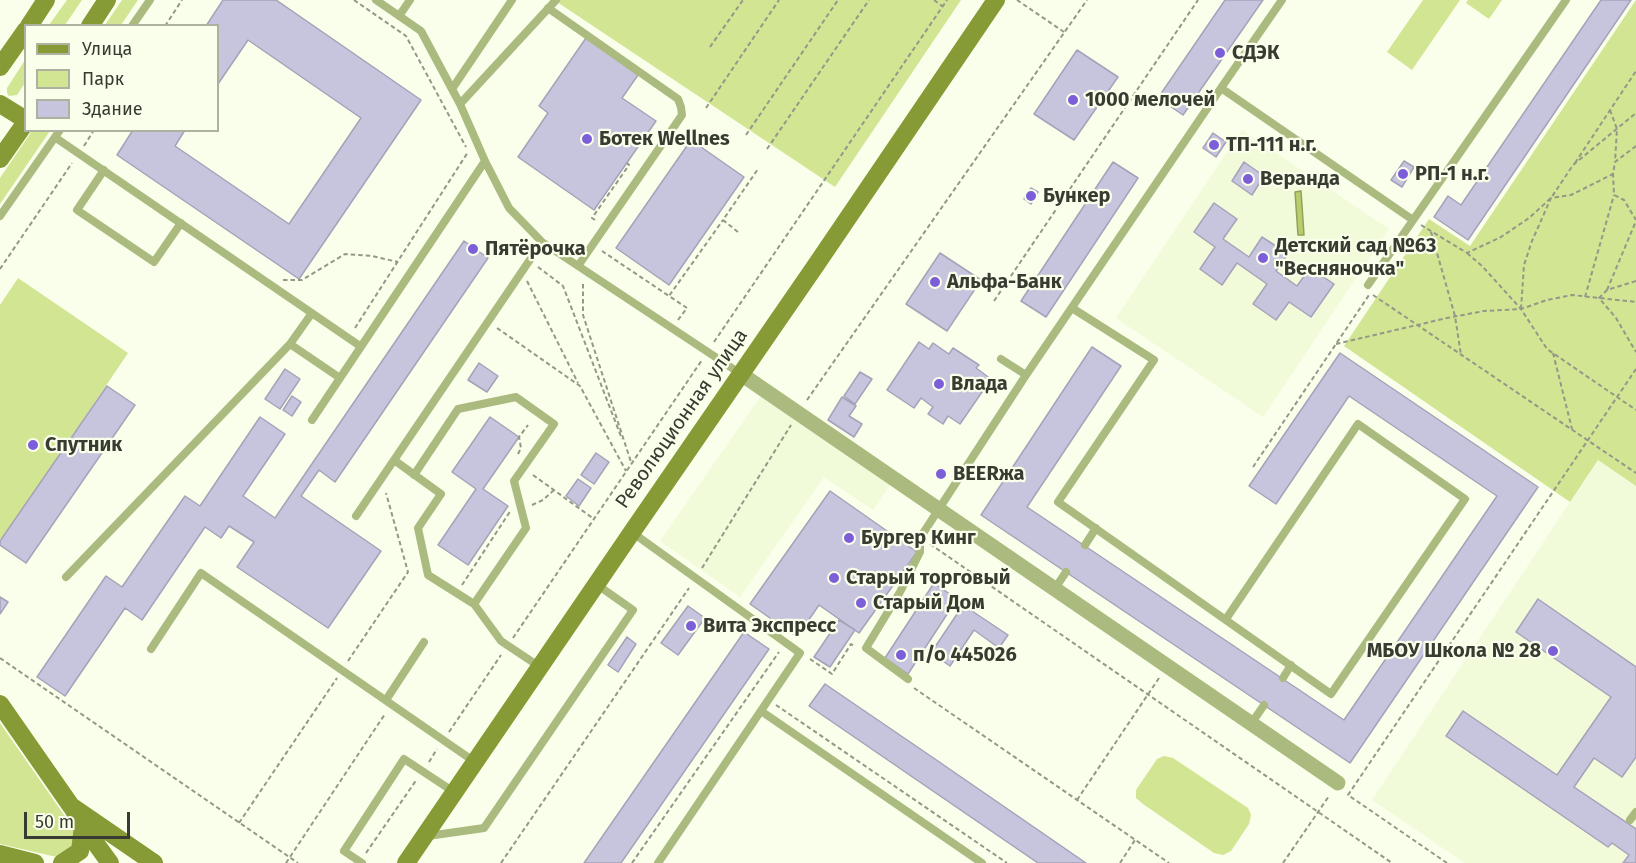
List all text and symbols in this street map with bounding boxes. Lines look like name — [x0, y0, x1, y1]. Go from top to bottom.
legend — [24, 24, 219, 132]
text: Улица — [82, 38, 132, 60]
place label: СДЭК — [1232, 41, 1279, 65]
marker: СДЭК — [1213, 46, 1227, 60]
text: Парк — [82, 68, 124, 90]
place label: 1000 мелочей — [1085, 88, 1215, 112]
marker: 1000 мелочей — [1066, 93, 1080, 107]
text: Здание — [82, 98, 143, 120]
place label: Ботек Wellnes — [599, 127, 730, 151]
marker: Ботек Wellnes — [580, 132, 594, 146]
place label: ТП-111 н.г. — [1226, 133, 1317, 157]
marker: ТП-111 н.г. — [1207, 138, 1221, 152]
place label: РП-1 н.г. — [1415, 162, 1489, 186]
place label: Веранда — [1260, 167, 1340, 191]
marker: РП-1 н.г. — [1396, 167, 1410, 181]
marker: Веранда — [1241, 172, 1255, 186]
place label: Бункер — [1043, 184, 1111, 208]
marker: Бункер — [1024, 189, 1038, 203]
place label: Детский сад №63 "Весняночка" — [1275, 234, 1436, 281]
place label: Пятёрочка — [485, 237, 586, 261]
marker: Пятёрочка — [466, 242, 480, 256]
marker: Детский сад №63 "Весняночка" — [1256, 251, 1270, 265]
place label: Альфа-Банк — [947, 270, 1062, 294]
marker: Альфа-Банк — [928, 275, 942, 289]
street label: Революционная улица — [611, 325, 753, 513]
place label: Влада — [951, 372, 1008, 396]
marker: Влада — [932, 377, 946, 391]
place label: Спутник — [45, 433, 122, 457]
marker: Спутник — [26, 438, 40, 452]
place label: BEERжа — [953, 462, 1025, 486]
marker: BEERжа — [934, 467, 948, 481]
place label: Бургер Кинг — [861, 526, 976, 550]
marker: Бургер Кинг — [842, 531, 856, 545]
place label: Старый торговый — [846, 566, 1011, 590]
marker: Старый торговый — [827, 571, 841, 585]
place label: Старый Дом — [873, 591, 985, 615]
marker: Старый Дом — [854, 596, 868, 610]
place label: Вита Экспресс — [703, 614, 836, 638]
marker: Вита Экспресс — [684, 619, 698, 633]
place label: МБОУ Школа № 28 — [1367, 639, 1541, 663]
place label: п/о 445026 — [913, 643, 1017, 667]
marker: МБОУ Школа № 28 — [1546, 644, 1560, 658]
marker: п/о 445026 — [894, 648, 908, 662]
scale bar — [27, 800, 134, 838]
text: 50 m — [35, 811, 74, 833]

